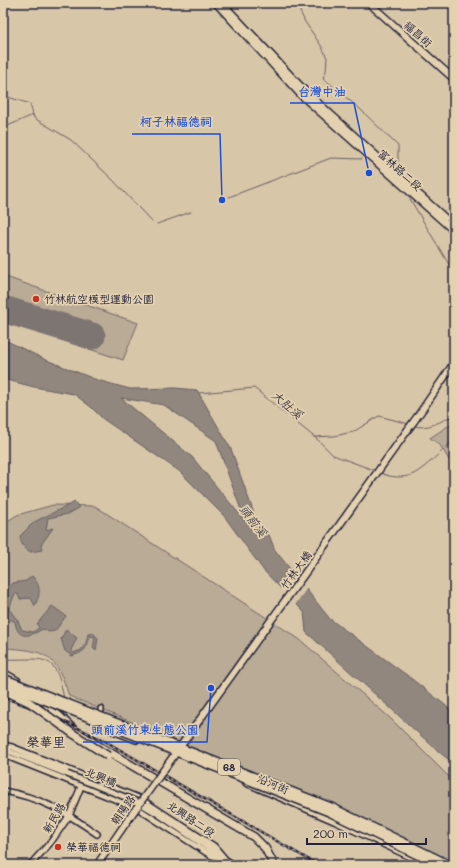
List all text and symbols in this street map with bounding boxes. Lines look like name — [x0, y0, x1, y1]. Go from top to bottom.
street label: 福昌街 — [401, 17, 436, 51]
callout: 台灣中油 — [290, 79, 354, 103]
text: 台灣中油 — [298, 83, 346, 99]
callout: 柯子林福德祠 — [132, 110, 220, 134]
text: 柯子林福德祠 — [140, 113, 212, 129]
street label: 富林路二段 — [375, 146, 426, 194]
place label: 竹林航空模型運動公園 — [44, 291, 154, 306]
marker: 竹林航空模型運動公園 — [31, 294, 41, 304]
water label: 大肚溪 — [269, 387, 307, 423]
water label: 頭前溪 — [236, 501, 272, 540]
street label: 竹林大橋 — [277, 547, 315, 592]
callout: 頭前溪竹東生態公園 — [83, 718, 207, 742]
text: 頭前溪竹東生態公園 — [91, 721, 199, 737]
district label: 榮華里 — [26, 733, 66, 750]
road number: 68 — [218, 759, 240, 775]
street label: 北興橋 — [83, 763, 119, 790]
street label: 沿河街 — [255, 770, 292, 797]
street label: 朝陽路 — [107, 792, 138, 828]
street label: 北興路二段 — [164, 797, 218, 840]
street label: 新民路 — [39, 800, 68, 836]
scale bar — [307, 820, 426, 846]
text: 200 m — [313, 825, 348, 841]
place label: 榮華福德祠 — [66, 839, 121, 854]
marker: 榮華福德祠 — [53, 842, 63, 852]

